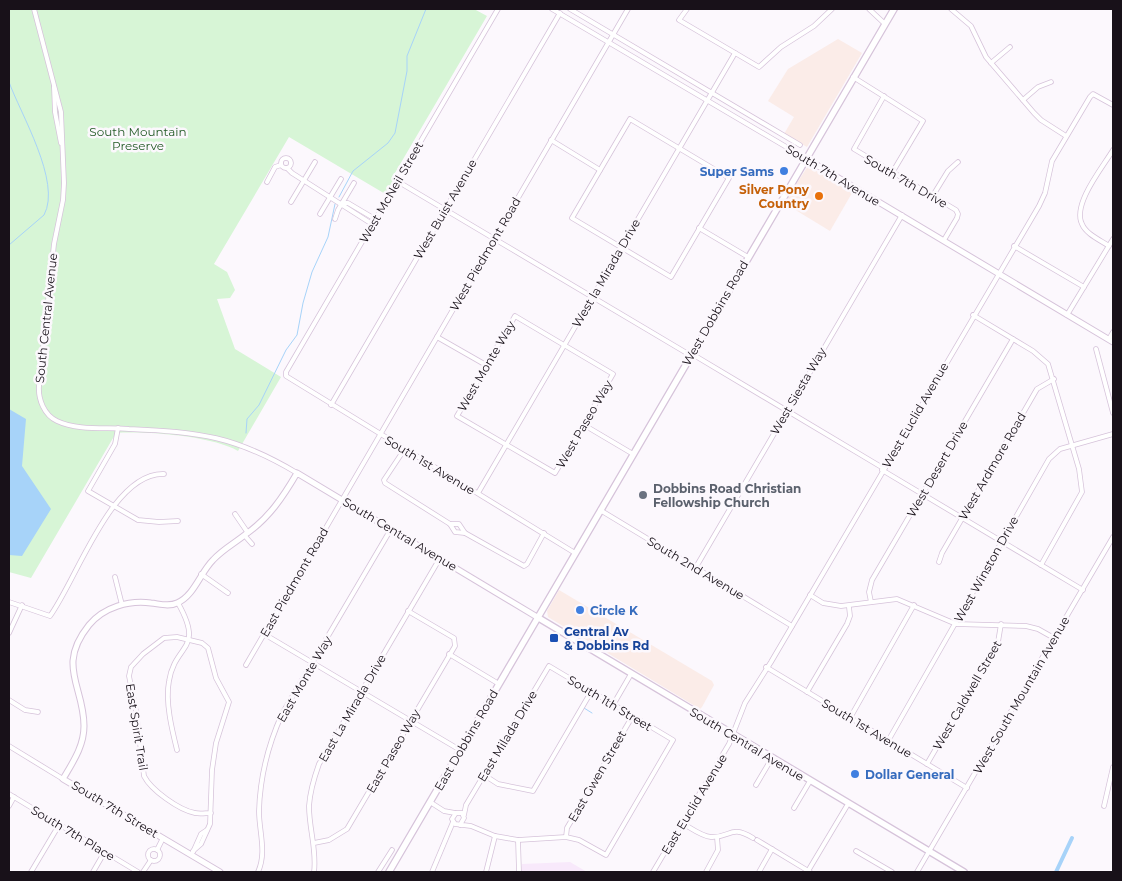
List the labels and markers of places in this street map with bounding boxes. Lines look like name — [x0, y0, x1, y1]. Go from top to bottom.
place label: Super Sams — [700, 164, 775, 179]
marker: Super Sams — [778, 165, 790, 177]
place label: Silver Pony Country — [739, 182, 810, 211]
marker: Silver Pony Country — [813, 190, 825, 202]
place label: Dobbins Road Christian Fellowship Church — [653, 481, 801, 510]
marker: Dobbins Road Christian Fellowship Church — [637, 489, 649, 501]
place label: Circle K — [590, 603, 639, 618]
marker: Circle K — [574, 604, 586, 616]
place label: Central Av & Dobbins Rd — [564, 624, 649, 653]
marker: Central Av & Dobbins Rd — [548, 632, 560, 644]
place label: Dollar General — [865, 767, 954, 782]
marker: Dollar General — [849, 768, 861, 780]

